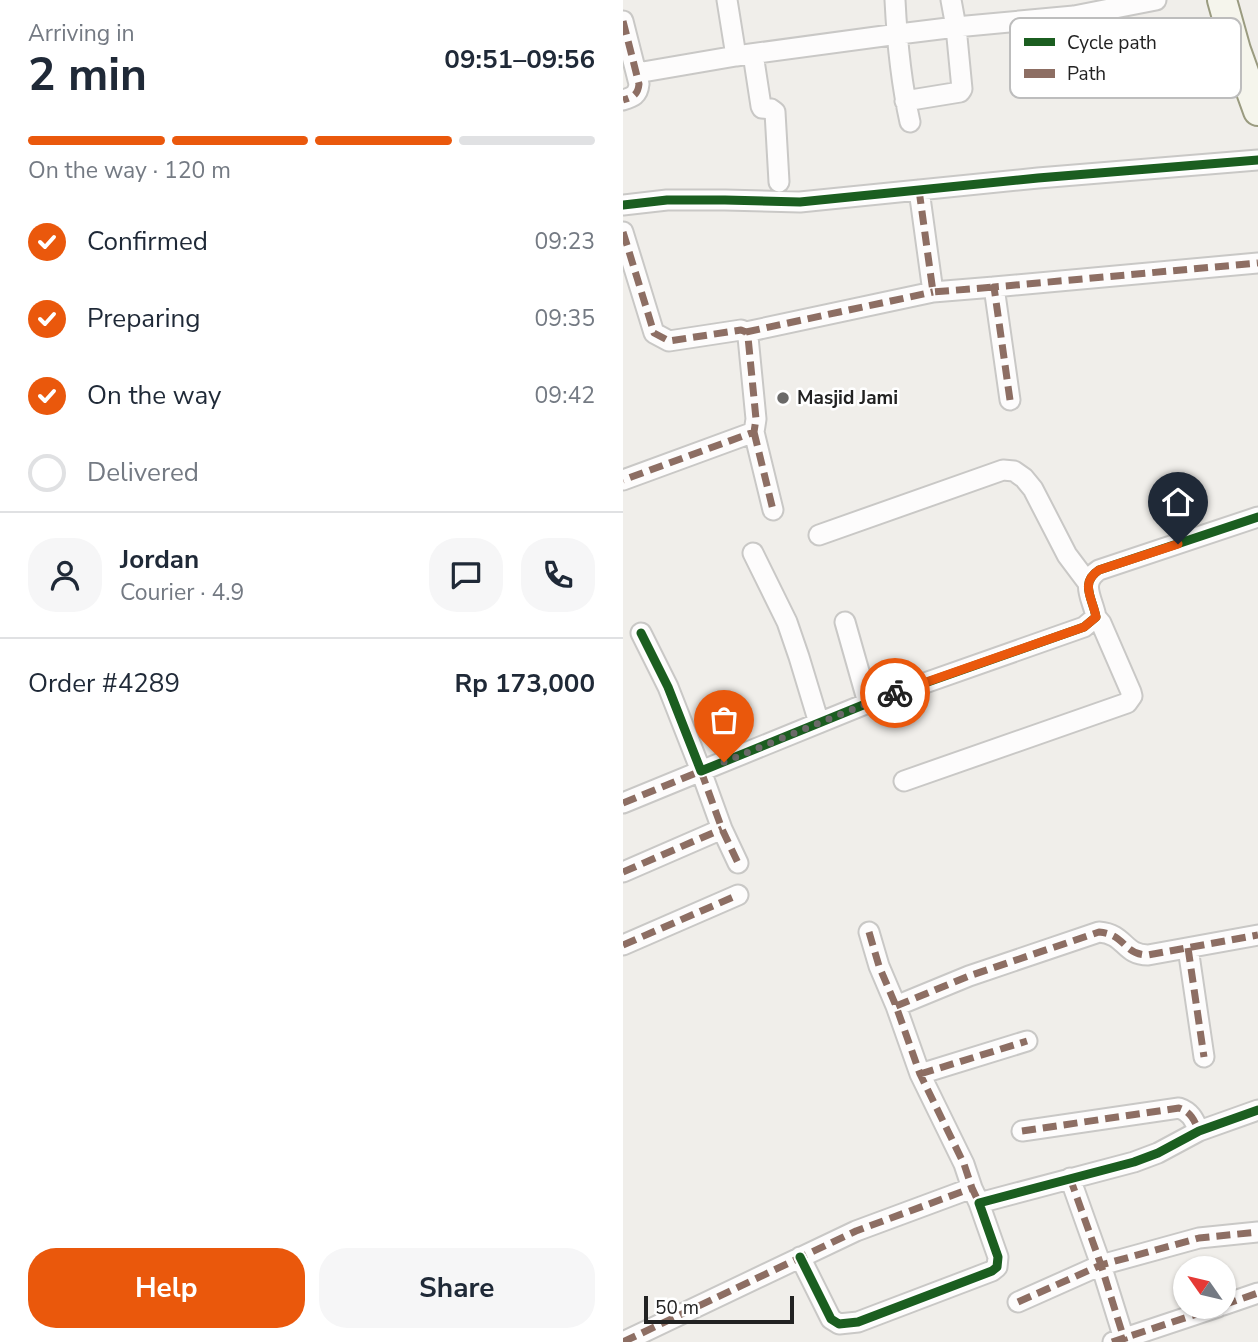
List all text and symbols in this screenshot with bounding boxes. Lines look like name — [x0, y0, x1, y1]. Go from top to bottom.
text: Arriving in — [28, 18, 135, 49]
legend — [1010, 18, 1241, 98]
text: Cycle path — [1067, 30, 1157, 56]
text: 09:51–09:56 — [444, 42, 595, 77]
text: 2 min — [28, 43, 147, 106]
text: Path — [1067, 61, 1106, 87]
text: On the way · 120 m — [28, 155, 231, 186]
icon: check — [28, 223, 66, 261]
text: Confirmed — [87, 224, 208, 259]
text: 09:23 — [535, 226, 595, 257]
icon: check — [28, 300, 66, 338]
text: Preparing — [87, 301, 200, 336]
text: 09:35 — [535, 303, 595, 334]
icon: check — [28, 377, 66, 415]
text: On the way — [87, 378, 221, 413]
text: 09:42 — [535, 380, 595, 411]
place label: Masjid Jami — [797, 385, 898, 411]
marker: Masjid Jami — [775, 390, 791, 406]
text: Delivered — [87, 455, 199, 490]
pin — [1148, 472, 1208, 544]
icon: home — [1159, 483, 1197, 521]
button: person — [28, 538, 102, 612]
button: chat — [429, 538, 503, 612]
button: phone — [521, 538, 595, 612]
text: Jordan — [120, 542, 199, 577]
text: Courier · 4.9 — [120, 577, 244, 608]
courier — [860, 658, 930, 728]
text: Order #4289 — [28, 666, 180, 701]
text: Rp 173,000 — [454, 666, 595, 701]
icon: bike — [876, 674, 914, 712]
pin — [694, 690, 754, 762]
icon: bag — [705, 701, 743, 739]
button: Help — [28, 1248, 305, 1328]
button: Share — [319, 1248, 595, 1328]
north arrow — [1173, 1256, 1235, 1320]
map controls — [1173, 1256, 1236, 1319]
scale bar — [644, 1293, 795, 1325]
text: 50 m — [655, 1295, 699, 1321]

